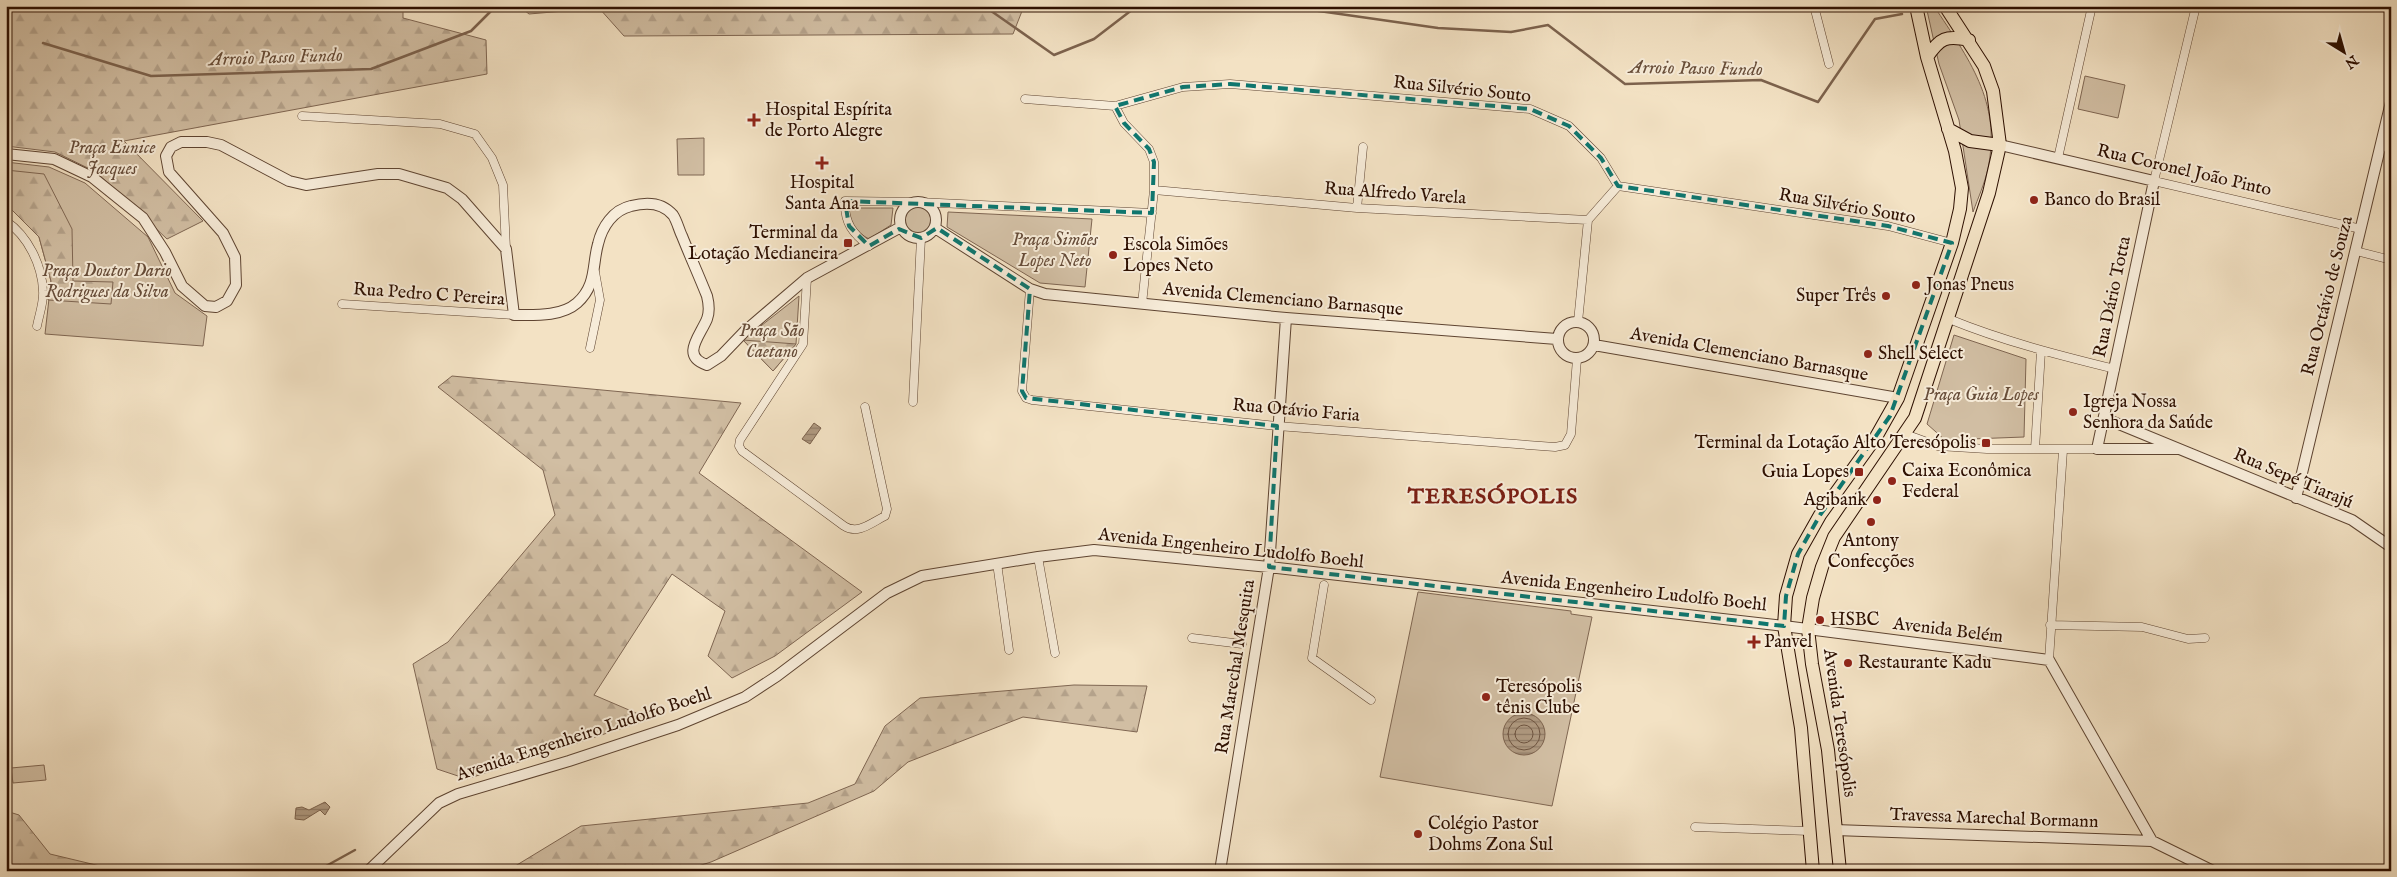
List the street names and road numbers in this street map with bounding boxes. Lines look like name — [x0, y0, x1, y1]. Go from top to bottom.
street label: Rua Silvério Souto — [1392, 71, 1532, 109]
street label: Rua Coronel João Pinto — [2094, 140, 2274, 202]
street label: Rua Alfredo Varela — [1323, 178, 1467, 210]
street label: Rua Silvério Souto — [1777, 184, 1917, 230]
street label: Rua Octávio de Souza — [2297, 214, 2359, 378]
street label: Rua Dário Totta — [2089, 234, 2137, 360]
street label: Rua Pedro C Pereira — [352, 278, 506, 312]
street label: Avenida Clemenciano Barnasque — [1161, 278, 1404, 322]
street label: Avenida Clemenciano Barnasque — [1627, 323, 1870, 387]
street label: Rua Otávio Faria — [1231, 394, 1361, 428]
street label: Rua Sepé Tiarajú — [2230, 443, 2356, 515]
street label: Avenida Engenheiro Ludolfo Boehl — [1096, 524, 1365, 574]
street label: Avenida Engenheiro Ludolfo Boehl — [1499, 567, 1768, 617]
street label: Rua Marechal Mesquita — [1211, 578, 1261, 756]
street label: Avenida Belém — [1891, 613, 2004, 649]
street label: Avenida Teresópolis — [1817, 646, 1861, 799]
street label: Avenida Engenheiro Ludolfo Boehl — [453, 683, 715, 787]
street label: Travessa Marechal Bormann — [1889, 804, 2099, 834]

